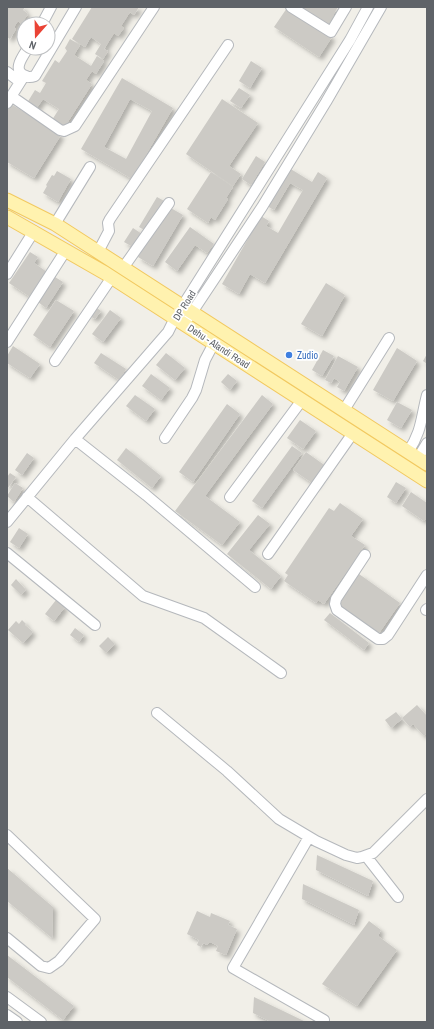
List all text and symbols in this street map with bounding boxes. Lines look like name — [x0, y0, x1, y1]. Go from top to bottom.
north arrow — [16, 16, 56, 56]
text: N — [27, 38, 38, 53]
street label: DP Road — [170, 288, 199, 323]
street label: Dehu - Alandi Road — [185, 321, 252, 371]
place label: Zudio — [297, 349, 318, 362]
marker: Zudio — [284, 350, 294, 360]

